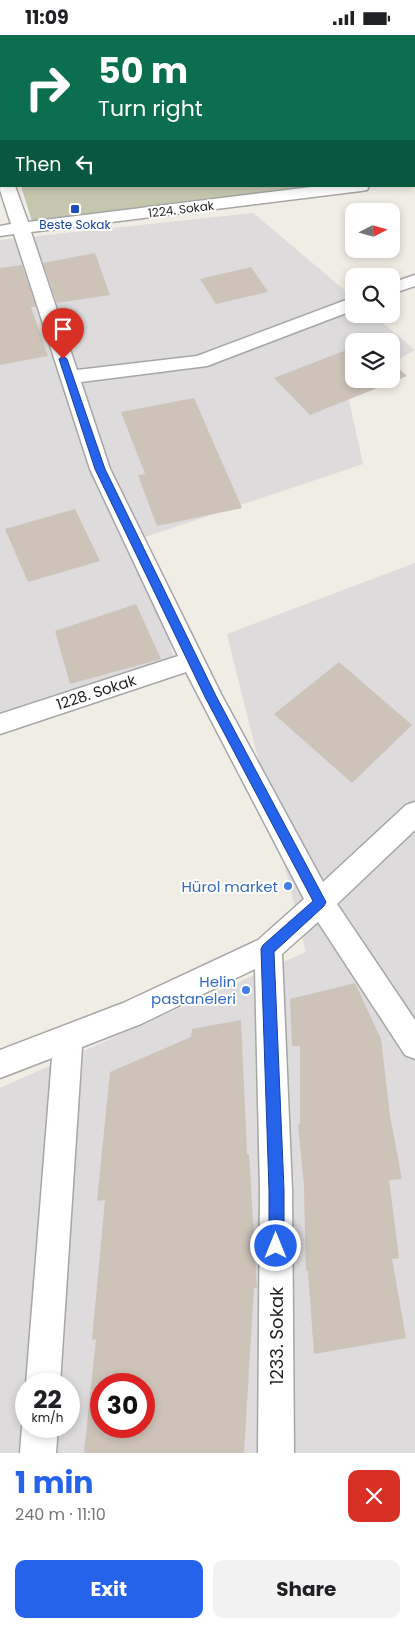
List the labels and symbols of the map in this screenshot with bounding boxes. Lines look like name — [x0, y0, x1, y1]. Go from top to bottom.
street label: 1224. Sokak — [147, 196, 216, 221]
marker: Beste Sokak — [69, 203, 81, 215]
north arrow — [345, 203, 400, 257]
place label: Beste Sokak — [39, 216, 111, 233]
pin — [42, 308, 84, 359]
street label: 1228. Sokak — [53, 669, 139, 715]
place label: Hürol market — [181, 876, 278, 897]
marker: Hürol market — [282, 880, 294, 892]
place label: Helin pastaneleri — [151, 971, 236, 1009]
marker: Helin pastaneleri — [240, 984, 252, 996]
position arrow — [249, 1219, 301, 1271]
street label: 1233. Sokak — [264, 1286, 289, 1385]
speed limit sign: 30 — [90, 1373, 155, 1438]

